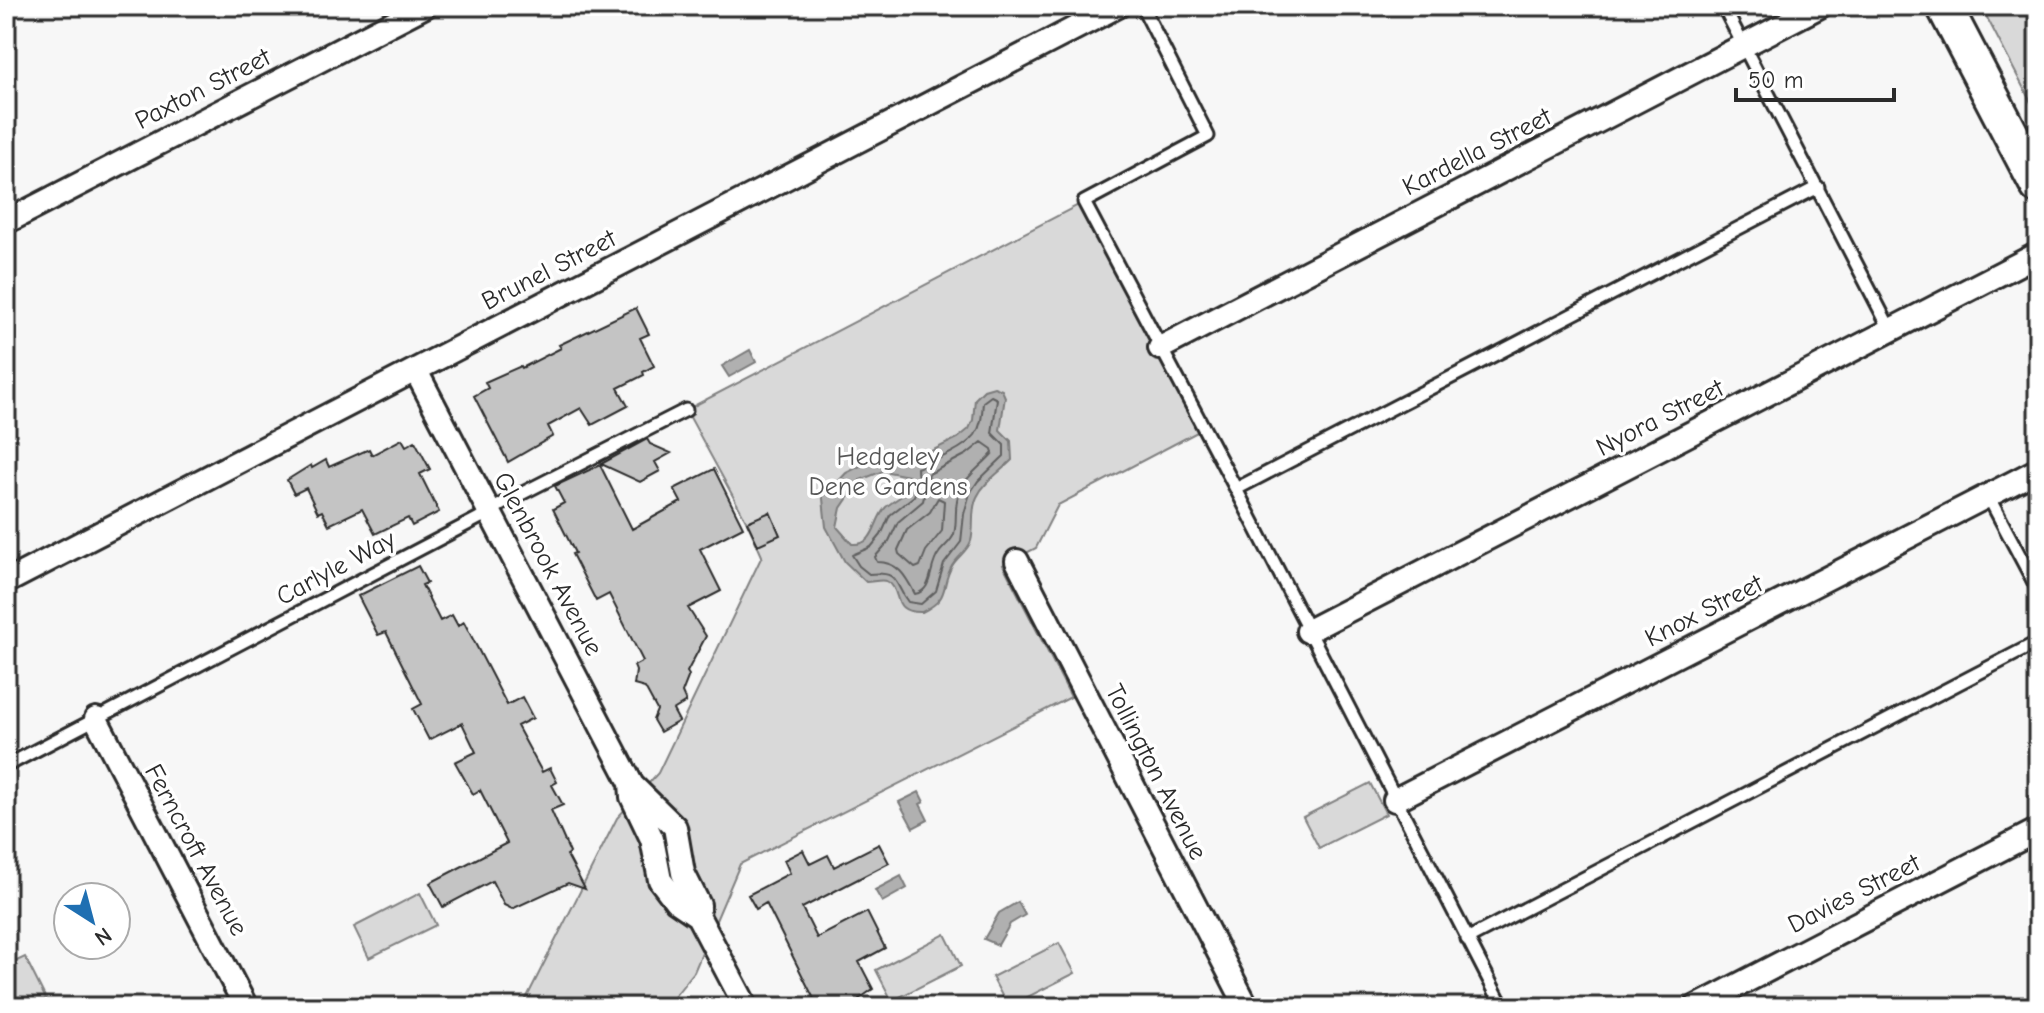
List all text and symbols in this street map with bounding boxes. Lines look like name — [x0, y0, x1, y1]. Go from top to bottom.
street label: Paxton Street — [130, 41, 277, 136]
scale bar — [1736, 52, 1894, 102]
text: 50 m — [1748, 66, 1804, 94]
street label: Kardella Street — [1398, 101, 1558, 202]
street label: Brunel Street — [477, 223, 623, 317]
street label: Nyora Street — [1591, 372, 1730, 463]
park label: Hedgeley Dene Gardens — [808, 442, 968, 502]
street label: Glenbrook Avenue — [487, 467, 609, 661]
street label: Carlyle Way — [271, 524, 401, 612]
street label: Knox Street — [1640, 568, 1769, 653]
street label: Tollington Avenue — [1099, 679, 1213, 865]
street label: Ferncroft Avenue — [138, 759, 254, 941]
street label: Davies Street — [1783, 847, 1926, 940]
north arrow — [52, 881, 132, 961]
text: N — [90, 922, 117, 951]

